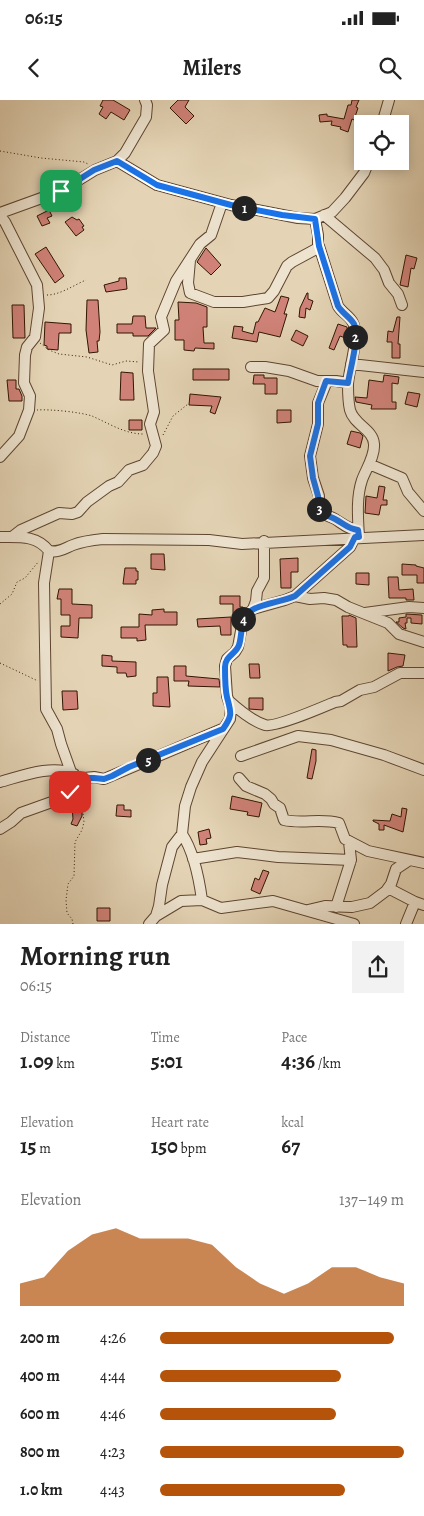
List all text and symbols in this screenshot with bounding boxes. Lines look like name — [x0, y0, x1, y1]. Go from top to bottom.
text: 06:15 — [25, 5, 63, 31]
text: Milers — [183, 53, 241, 83]
icon: back — [20, 54, 48, 82]
icon: search — [376, 54, 404, 82]
map controls — [354, 115, 409, 170]
button: locate — [354, 115, 409, 170]
pin — [40, 170, 82, 212]
icon: arrive — [47, 177, 75, 205]
pin: 1 — [232, 196, 256, 220]
text: 1 — [242, 199, 247, 218]
pin: 2 — [342, 324, 368, 350]
text: 2 — [352, 328, 359, 347]
pin: 3 — [306, 496, 332, 522]
text: 3 — [316, 500, 323, 519]
pin: 4 — [230, 606, 256, 632]
text: 4 — [240, 610, 247, 629]
pin: 5 — [136, 748, 160, 772]
text: 5 — [146, 751, 151, 770]
pin — [49, 771, 91, 813]
icon: check — [56, 778, 84, 806]
text: Morning run — [20, 937, 170, 975]
button: share — [352, 941, 404, 993]
text: 06:15 — [20, 975, 52, 997]
text: Distance — [20, 1028, 70, 1047]
text: Time — [151, 1028, 180, 1047]
text: Pace — [281, 1028, 307, 1047]
text: 1.09 — [20, 1047, 54, 1075]
text: 5:01 — [151, 1047, 183, 1075]
text: 4:36 — [281, 1047, 315, 1075]
text: km — [54, 1054, 75, 1073]
text: /km — [315, 1054, 341, 1073]
text: Elevation — [20, 1113, 74, 1132]
text: Heart rate — [151, 1113, 209, 1132]
text: kcal — [281, 1113, 304, 1132]
text: 15 — [20, 1132, 37, 1160]
text: 150 — [151, 1132, 178, 1160]
text: 67 — [281, 1132, 300, 1160]
text: m — [37, 1139, 51, 1158]
text: bpm — [178, 1139, 207, 1158]
text: Elevation — [20, 1189, 81, 1211]
text: 137–149 m — [339, 1189, 404, 1211]
text: 200 m — [20, 1327, 60, 1349]
text: 4:26 — [100, 1327, 126, 1349]
text: 400 m — [20, 1365, 60, 1387]
text: 4:44 — [100, 1365, 126, 1387]
text: 600 m — [20, 1403, 60, 1425]
text: 4:46 — [100, 1403, 126, 1425]
text: 800 m — [20, 1441, 60, 1463]
text: 4:23 — [100, 1441, 125, 1463]
text: 1.0 km — [20, 1479, 63, 1501]
text: 4:43 — [100, 1479, 125, 1501]

